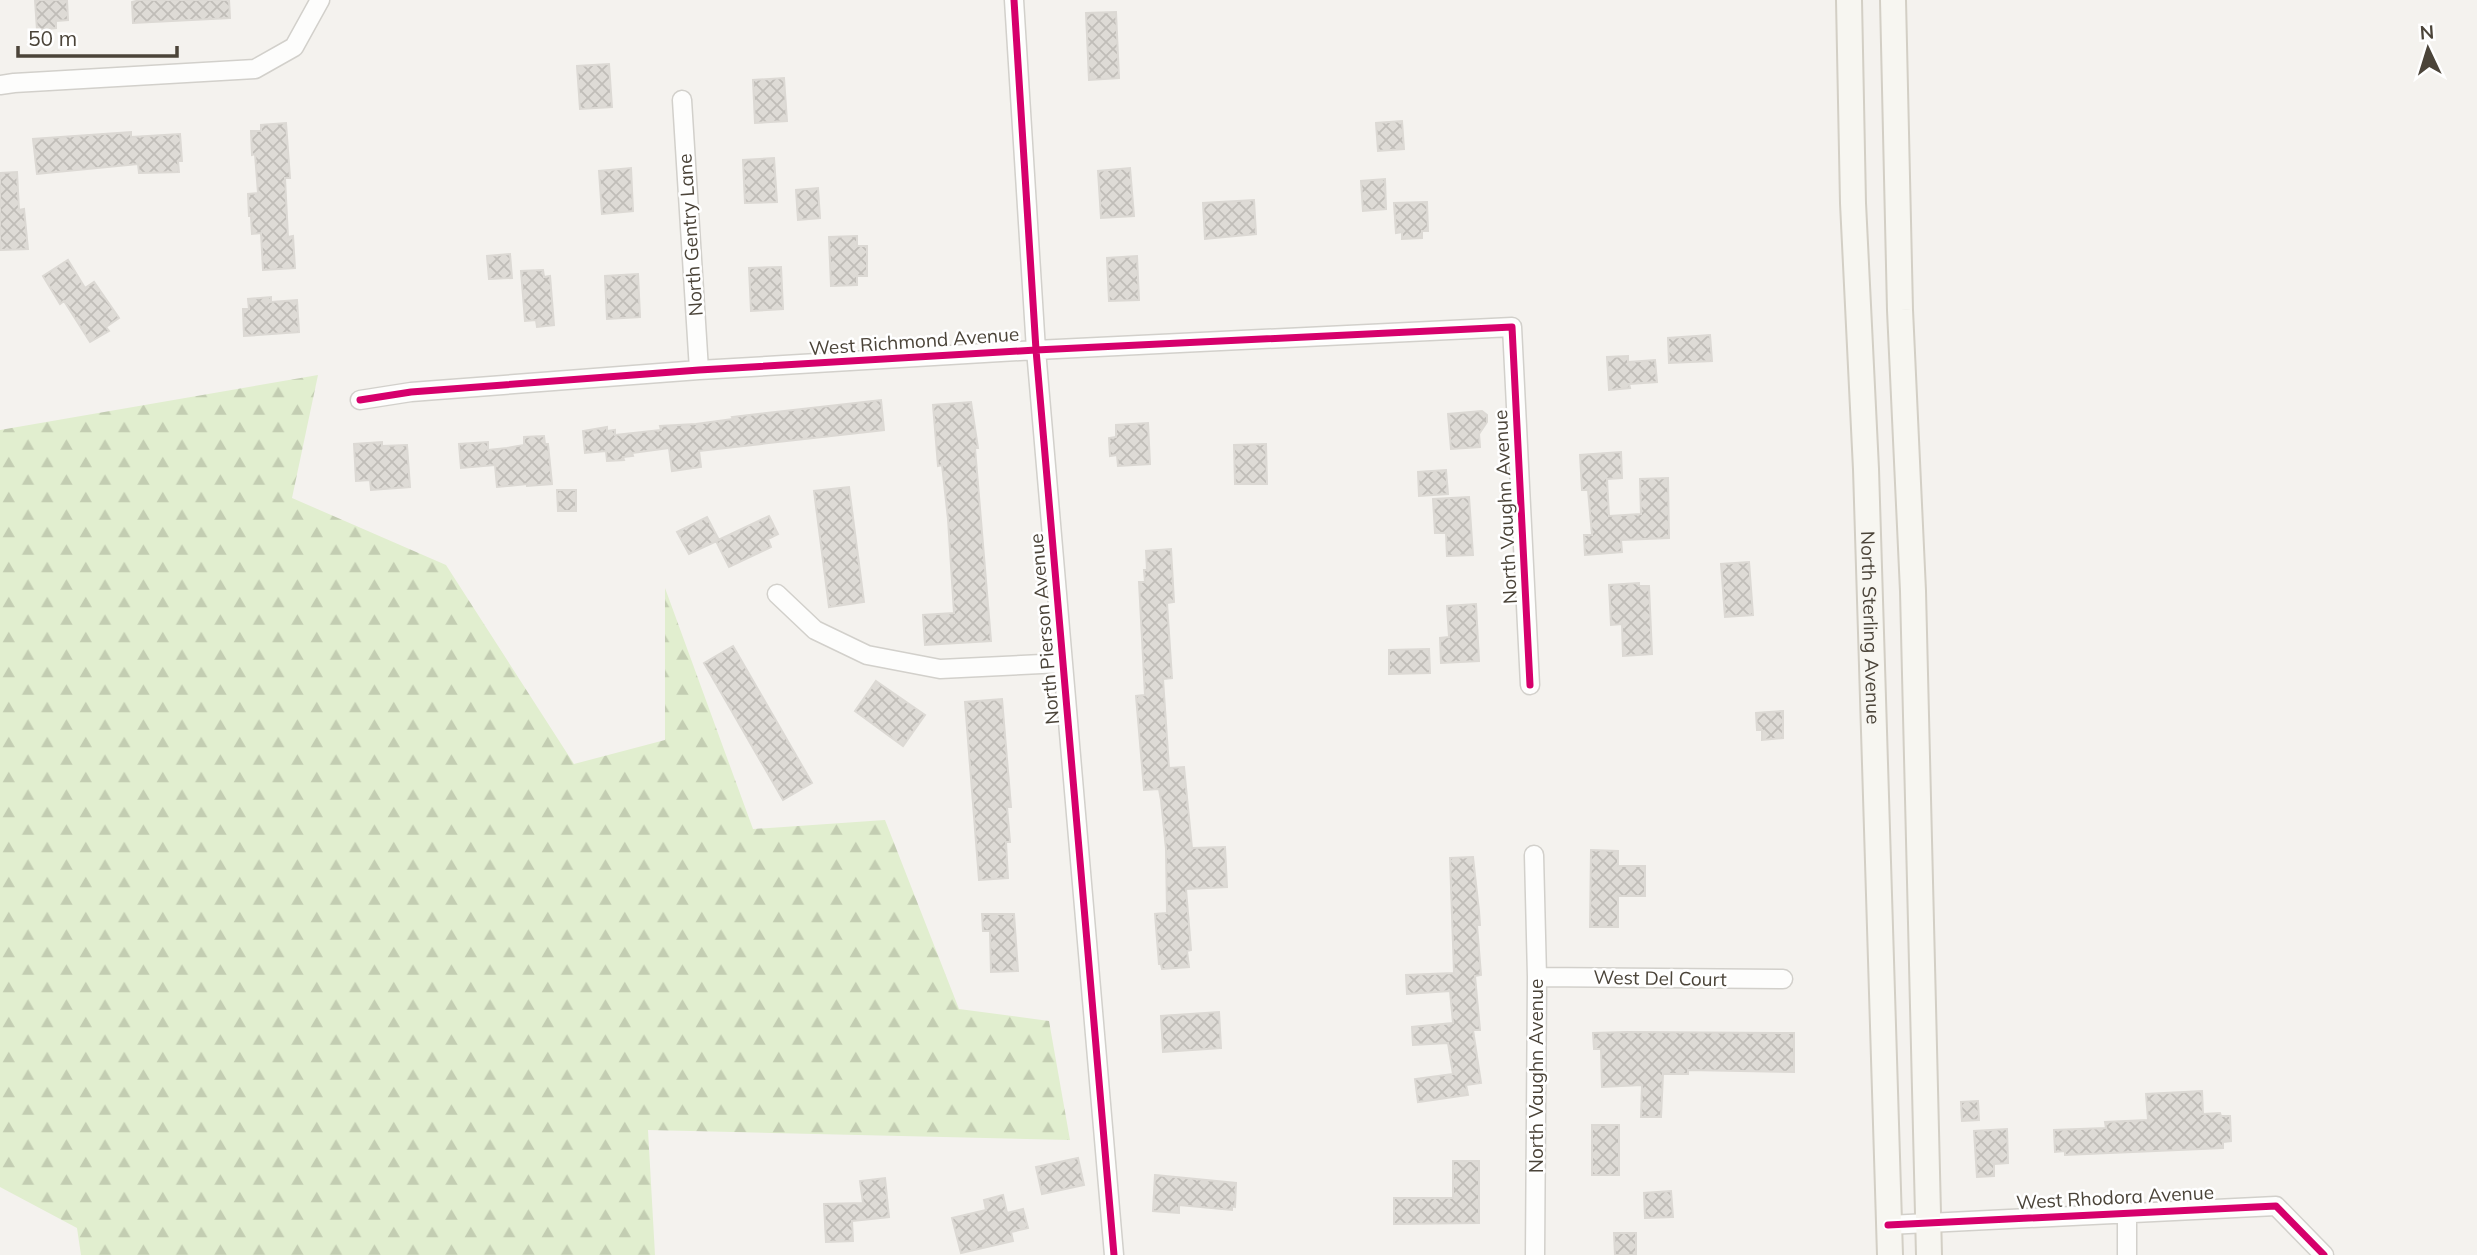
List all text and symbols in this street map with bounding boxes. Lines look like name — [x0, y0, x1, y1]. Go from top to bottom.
scale bar — [18, 14, 177, 58]
north arrow — [2393, 14, 2463, 84]
text: N — [2419, 20, 2435, 45]
text: 50 m — [28, 25, 77, 51]
street label: North Gentry Lane — [672, 153, 708, 317]
street label: West Richmond Avenue — [808, 322, 1020, 360]
street label: North Vaughn Avenue — [1488, 409, 1522, 605]
street label: North Sterling Avenue — [1856, 530, 1886, 725]
street label: North Pierson Avenue — [1024, 532, 1064, 726]
street label: West Del Court — [1593, 965, 1727, 991]
street label: North Vaughn Avenue — [1524, 979, 1548, 1173]
street label: West Rhodora Avenue — [2015, 1180, 2215, 1214]

